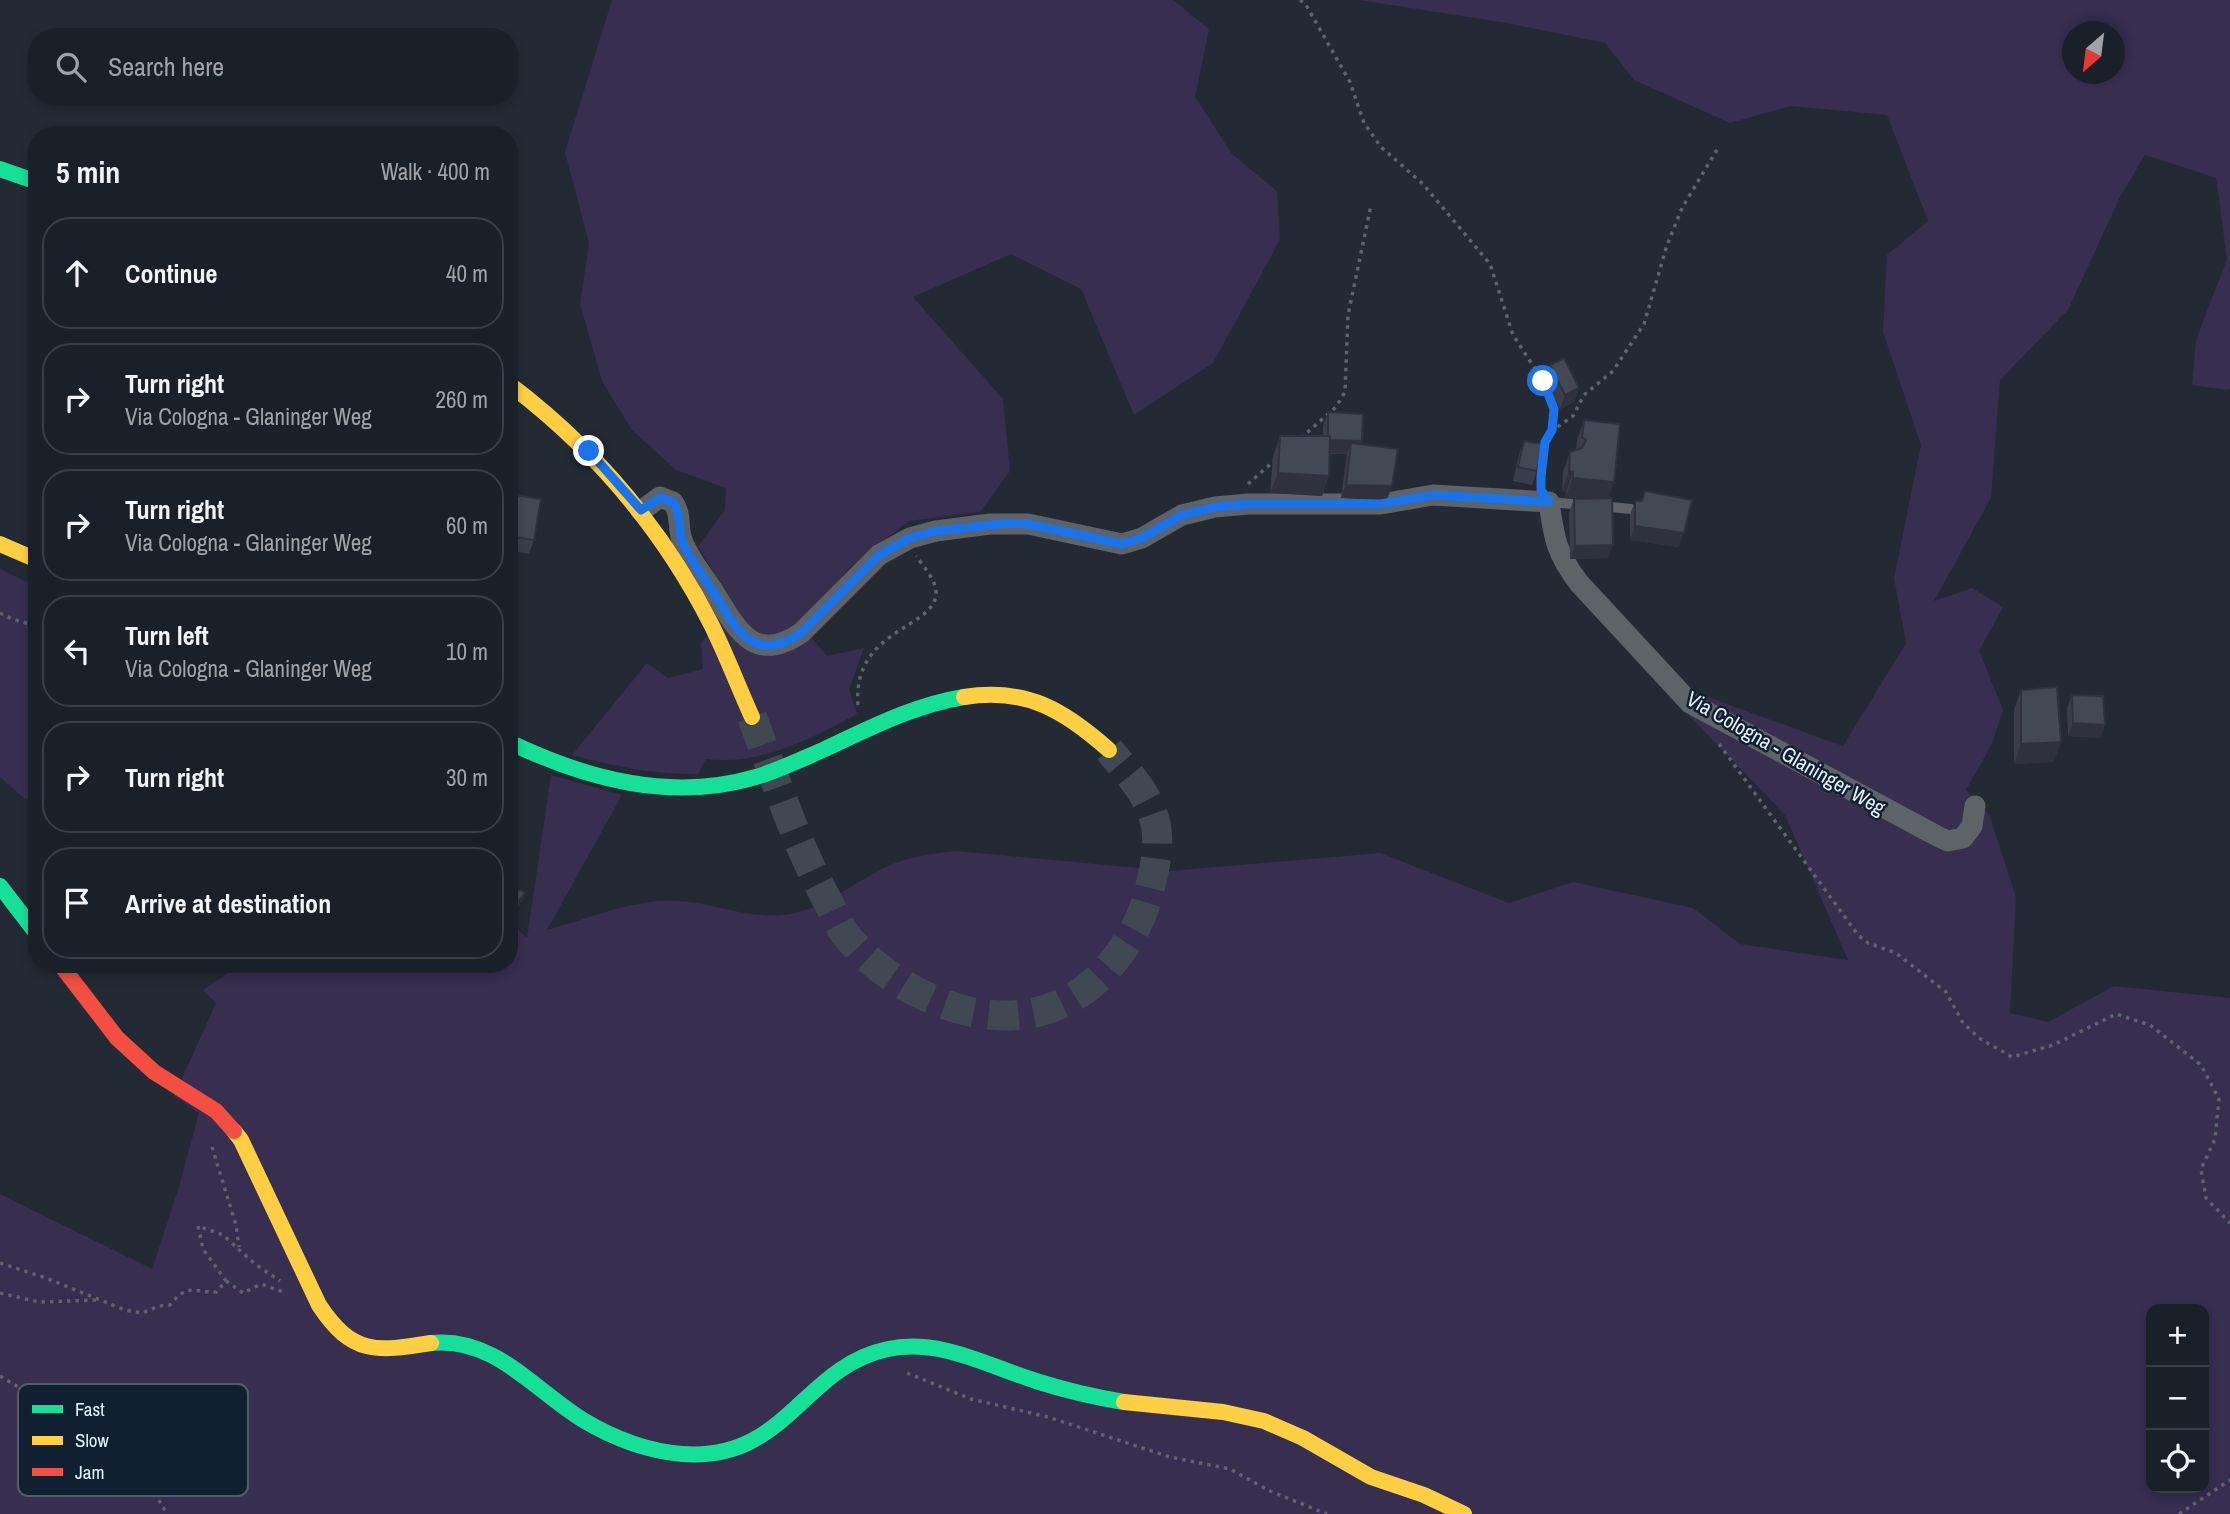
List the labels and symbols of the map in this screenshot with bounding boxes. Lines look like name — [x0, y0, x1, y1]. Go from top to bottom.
north arrow — [2062, 21, 2125, 84]
route start — [1527, 365, 1558, 396]
route end — [573, 435, 604, 466]
street label: Via Cologna - Glaninger Weg — [1681, 684, 1891, 822]
legend — [18, 1384, 248, 1496]
text: Fast — [75, 1396, 105, 1422]
text: Slow — [75, 1427, 110, 1453]
text: Jam — [75, 1459, 104, 1485]

